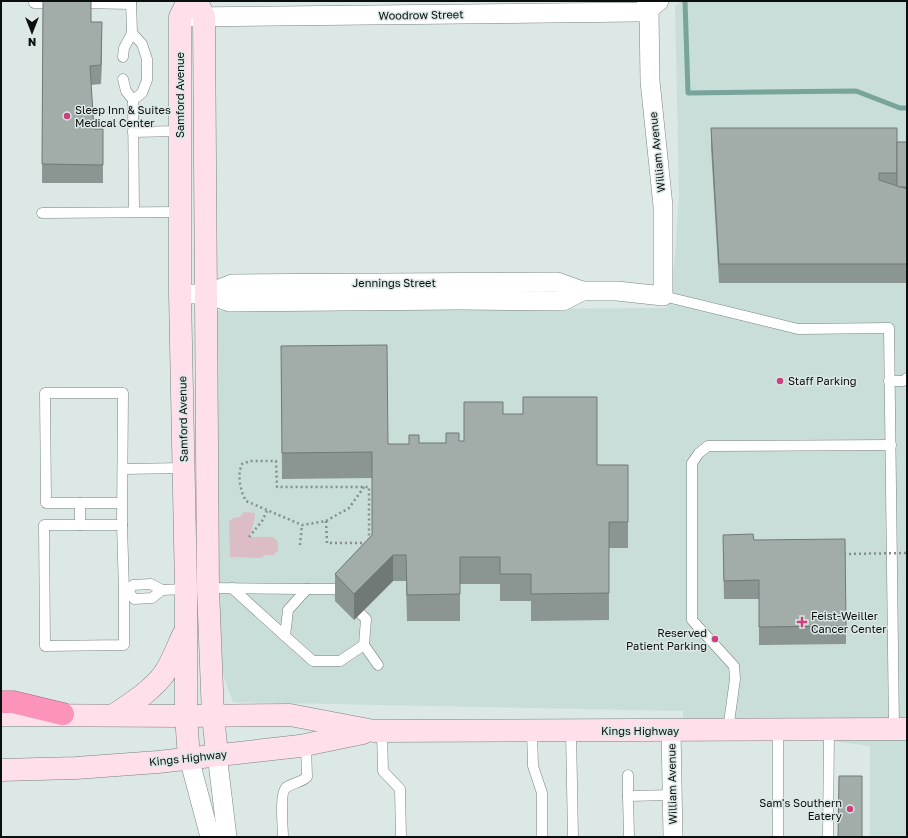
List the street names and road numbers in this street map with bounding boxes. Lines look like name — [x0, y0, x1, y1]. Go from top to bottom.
street label: Woodrow Street — [378, 7, 464, 22]
street label: Samford Avenue — [173, 52, 186, 138]
street label: William Avenue — [646, 111, 667, 193]
street label: Jennings Street — [352, 276, 436, 289]
street label: Samford Avenue — [175, 376, 190, 462]
street label: Kings Highway — [601, 724, 679, 737]
street label: William Avenue — [664, 743, 679, 825]
street label: Kings Highway — [148, 747, 228, 768]

